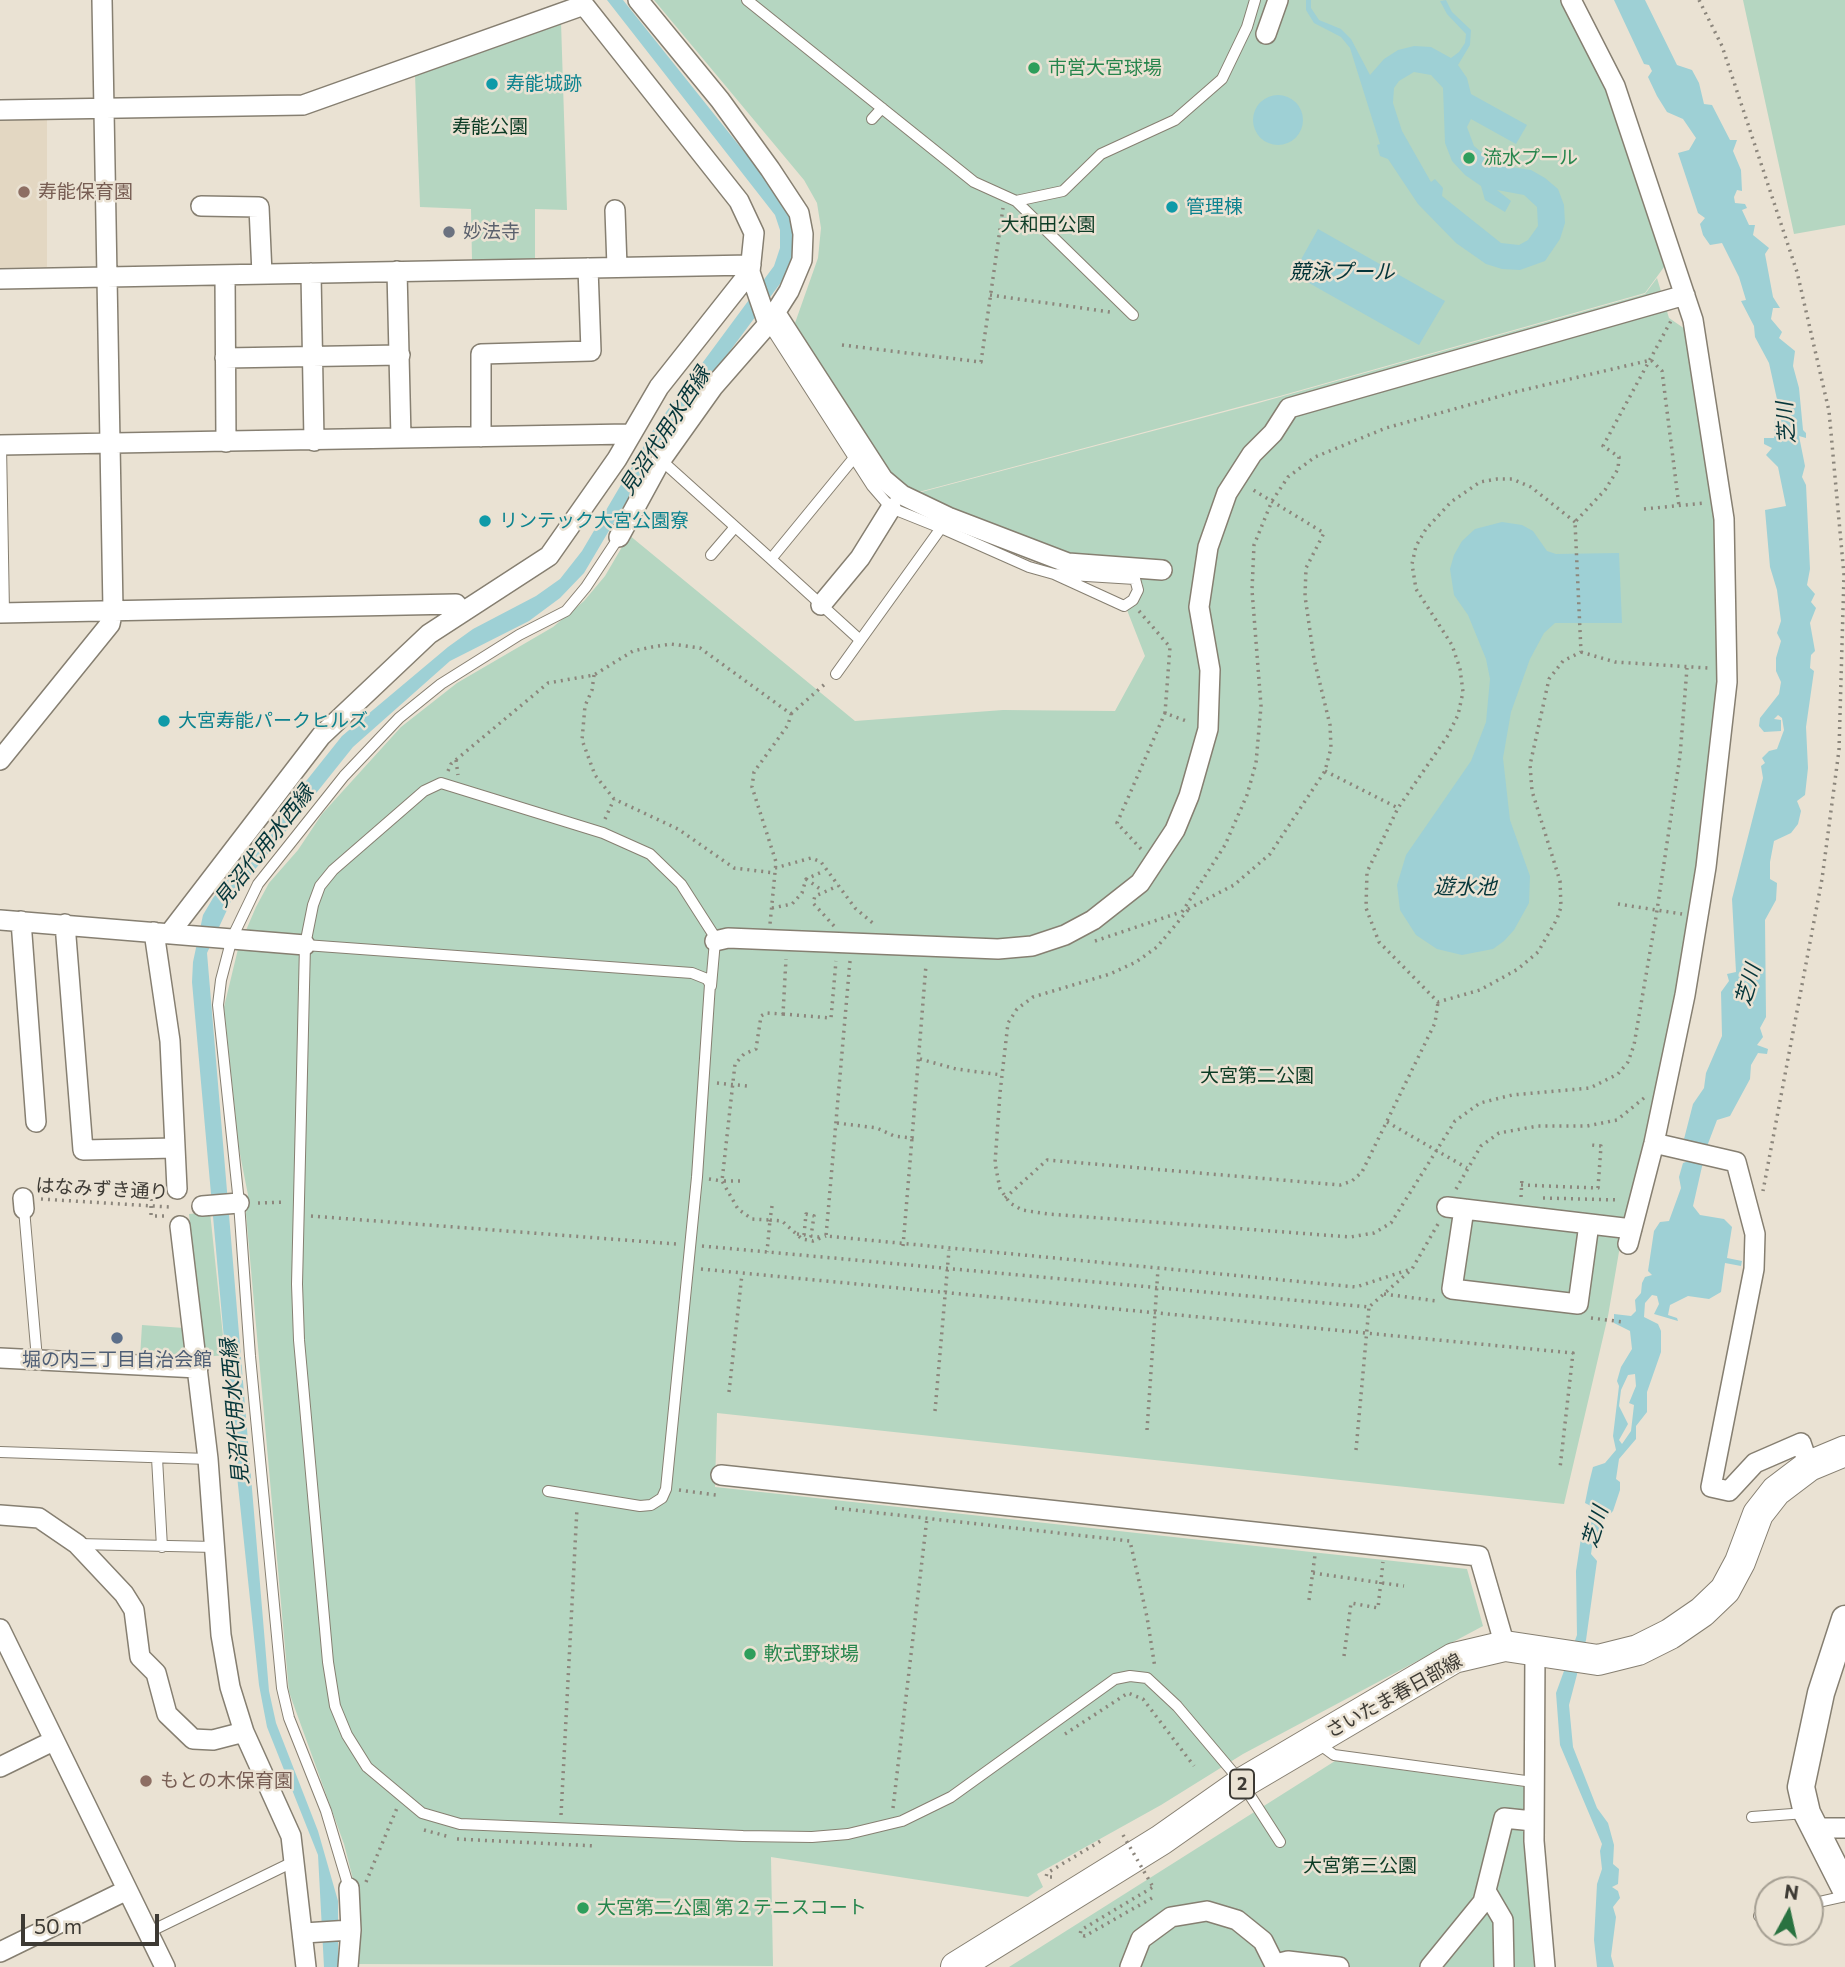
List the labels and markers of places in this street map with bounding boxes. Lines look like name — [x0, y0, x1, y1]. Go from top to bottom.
place label: 市営大宮球場 — [1048, 57, 1162, 79]
marker: 市営大宮球場 — [1026, 60, 1042, 76]
place label: 寿能城跡 — [506, 73, 582, 95]
marker: 寿能城跡 — [484, 76, 500, 92]
place label: 流水プール — [1483, 147, 1578, 169]
marker: 流水プール — [1461, 150, 1477, 166]
place label: 寿能保育園 — [38, 181, 133, 203]
marker: 寿能保育園 — [16, 184, 32, 200]
place label: 管理棟 — [1186, 196, 1243, 218]
marker: 管理棟 — [1164, 199, 1180, 215]
place label: 妙法寺 — [463, 221, 520, 243]
marker: 妙法寺 — [441, 224, 457, 240]
place label: リンテック大宮公園寮 — [499, 510, 689, 532]
marker: リンテック大宮公園寮 — [477, 513, 493, 529]
place label: 大宮寿能パークヒルズ — [178, 710, 368, 732]
marker: 大宮寿能パークヒルズ — [156, 713, 172, 729]
marker: 堀の内三丁目自治会館 — [109, 1330, 125, 1346]
place label: 堀の内三丁目自治会館 — [22, 1349, 212, 1371]
place label: 軟式野球場 — [764, 1643, 859, 1665]
marker: 軟式野球場 — [742, 1646, 758, 1662]
place label: もとの木保育園 — [160, 1770, 293, 1792]
marker: もとの木保育園 — [138, 1773, 154, 1789]
place label: 大宮第二公園 第２テニスコート — [597, 1897, 867, 1919]
marker: 大宮第二公園 第２テニスコート — [575, 1900, 591, 1916]

